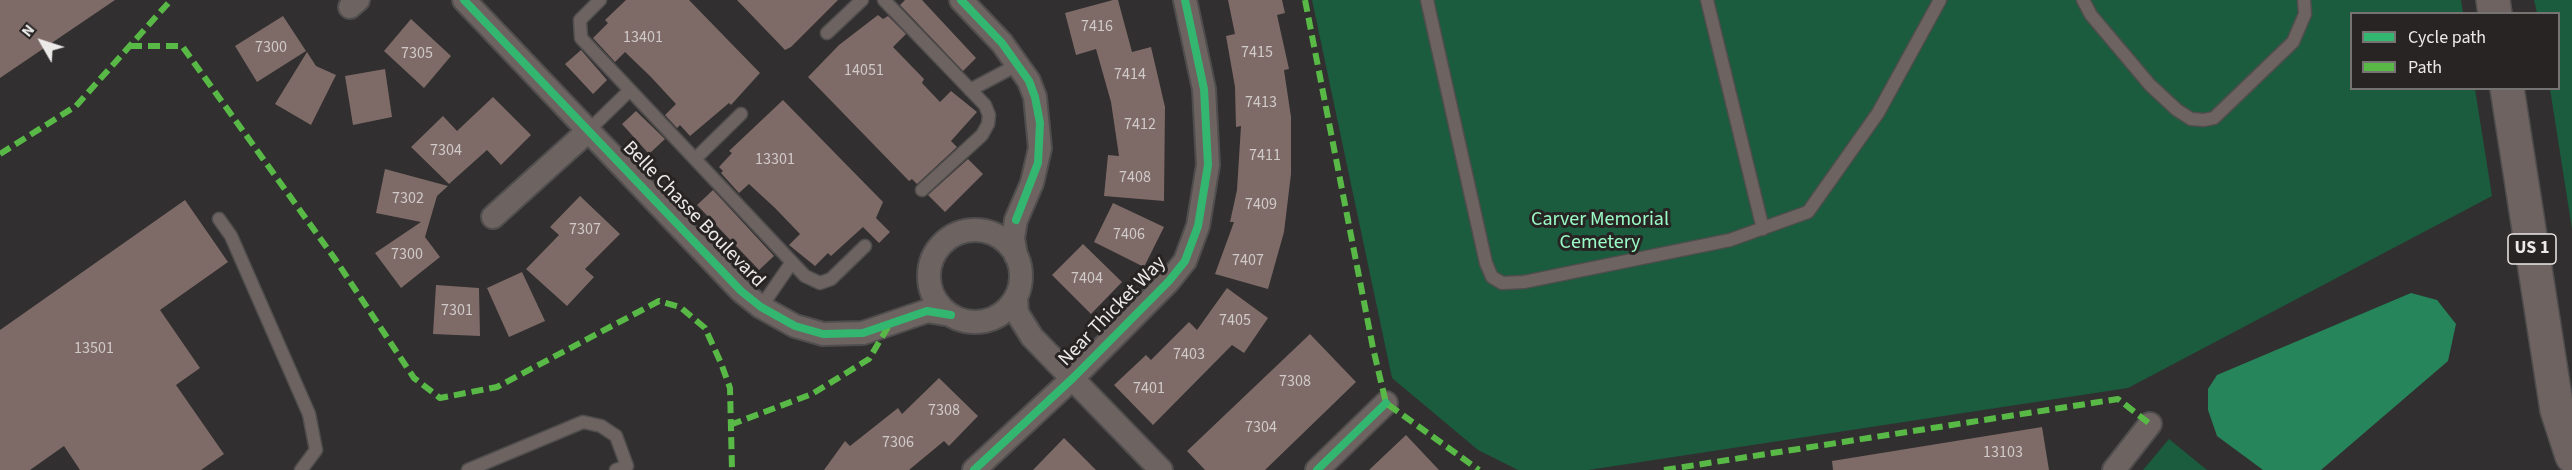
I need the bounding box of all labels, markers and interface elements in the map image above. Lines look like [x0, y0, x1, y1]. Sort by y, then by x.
north arrow [12, 12, 72, 72]
legend [2350, 12, 2560, 90]
house number: 7416 [1081, 17, 1113, 37]
text: N [16, 20, 40, 42]
text: Cycle path [2408, 25, 2486, 50]
house number: 13401 [623, 28, 663, 48]
house number: 7300 [255, 38, 287, 58]
house number: 7415 [1241, 43, 1273, 63]
house number: 7305 [401, 44, 433, 64]
text: Path [2408, 55, 2442, 80]
house number: 14051 [844, 61, 884, 81]
house number: 7414 [1114, 65, 1146, 85]
house number: 7413 [1245, 93, 1277, 113]
house number: 7412 [1124, 115, 1156, 135]
street label: Belle Chasse Boulevard [617, 137, 769, 293]
house number: 7304 [430, 141, 462, 161]
house number: 7411 [1249, 146, 1281, 166]
house number: 13301 [755, 150, 795, 170]
house number: 7408 [1119, 168, 1151, 188]
house number: 7302 [392, 189, 424, 209]
house number: 7409 [1245, 195, 1277, 215]
park label: Carver Memorial Cemetery [1531, 209, 1669, 256]
house number: 7307 [569, 220, 601, 240]
house number: 7406 [1113, 225, 1145, 245]
road number: US 1 [2508, 234, 2556, 264]
house number: 7300 [391, 245, 423, 265]
house number: 7407 [1232, 251, 1264, 271]
street label: Near Thicket Way [1054, 252, 1172, 372]
house number: 7404 [1071, 269, 1103, 289]
house number: 7301 [441, 301, 473, 321]
house number: 7405 [1219, 311, 1251, 331]
house number: 13501 [74, 339, 114, 359]
house number: 7403 [1173, 345, 1205, 365]
house number: 7308 [1279, 372, 1311, 392]
house number: 7401 [1133, 379, 1165, 399]
house number: 7308 [928, 401, 960, 421]
house number: 7304 [1245, 418, 1277, 438]
house number: 7306 [882, 433, 914, 453]
house number: 13103 [1983, 443, 2023, 463]

